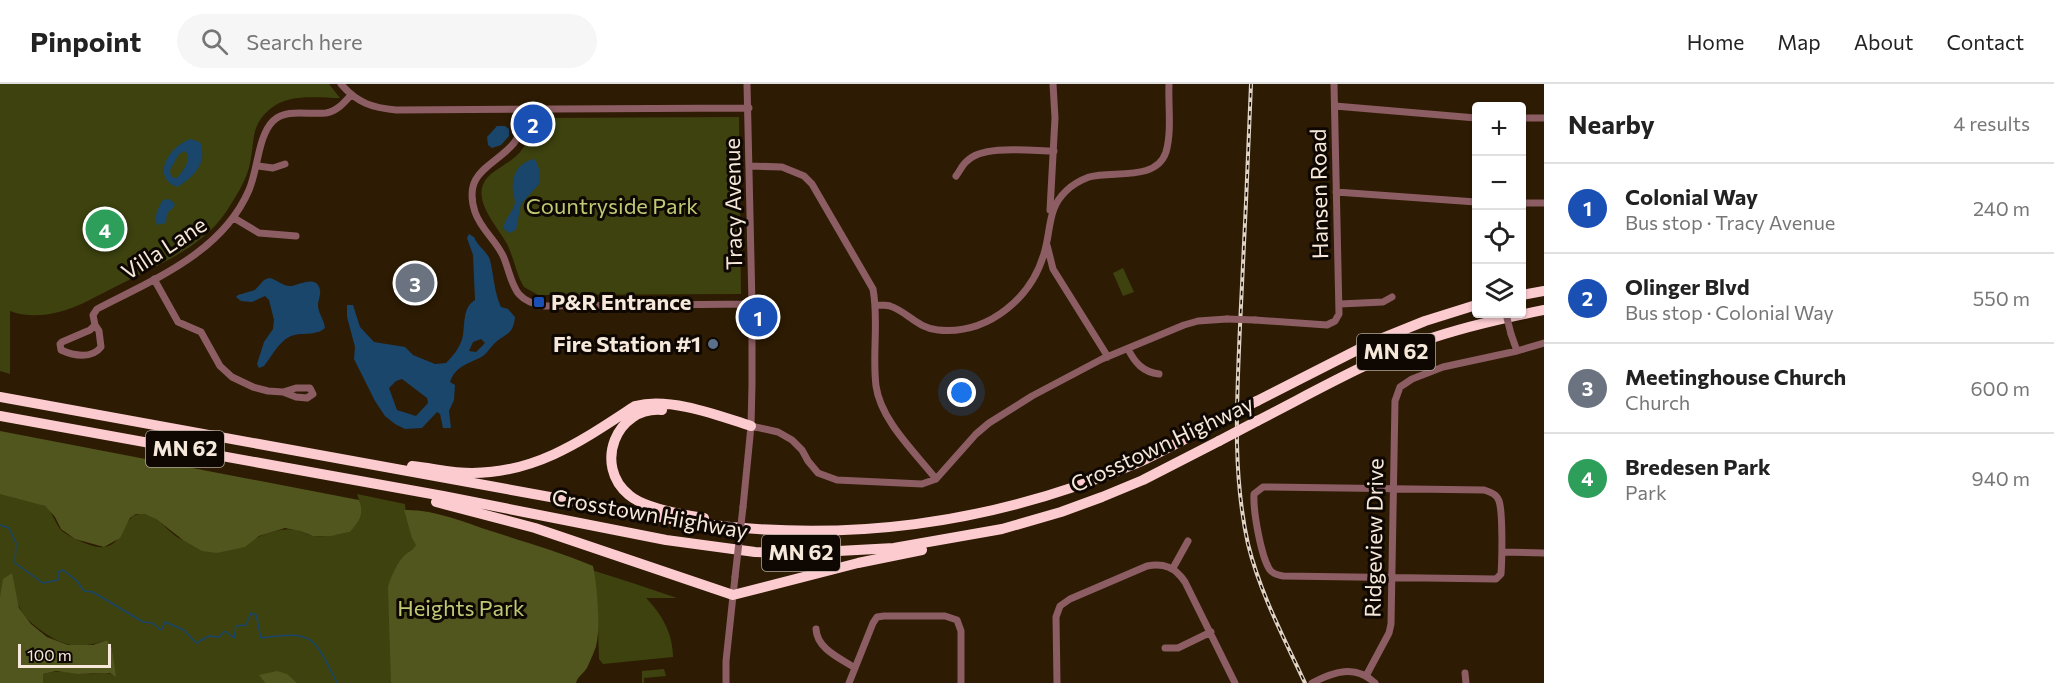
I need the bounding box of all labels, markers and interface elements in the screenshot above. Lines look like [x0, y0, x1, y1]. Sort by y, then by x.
search box [177, 14, 597, 68]
text: Pinpoint [30, 24, 141, 58]
icon: search [198, 25, 231, 58]
text: Search here [246, 28, 363, 55]
text: Home [1687, 29, 1744, 54]
text: Map [1777, 29, 1821, 54]
text: About [1854, 29, 1913, 54]
text: Contact [1946, 29, 2024, 54]
pin: 2 [514, 102, 552, 147]
map controls [1472, 102, 1526, 318]
button: + [1472, 102, 1526, 156]
text: Nearby [1568, 108, 1655, 139]
text: 4 results [1953, 111, 2030, 135]
street label: Hansen Road [1304, 129, 1333, 259]
street label: Tracy Avenue [718, 138, 747, 270]
button: − [1472, 156, 1526, 210]
text: Colonial Way [1625, 183, 1758, 210]
park label: Countryside Park [526, 192, 698, 219]
text: 1 [1583, 196, 1592, 220]
text: 240 m [1973, 196, 2030, 220]
pin: 4 [86, 206, 124, 252]
street label: Villa Lane [116, 210, 211, 285]
button: locate [1472, 210, 1526, 264]
text: Bus stop · Tracy Avenue [1625, 210, 1835, 234]
pin: 3 [396, 260, 434, 306]
button: layers [1472, 264, 1526, 318]
text: Olinger Blvd [1625, 273, 1750, 300]
text: 2 [1582, 286, 1593, 310]
text: 550 m [1973, 286, 2030, 310]
place label: P&R Entrance [551, 288, 691, 315]
pin: 1 [738, 294, 777, 340]
marker: P&R Entrance [532, 295, 546, 309]
text: Bus stop · Colonial Way [1625, 300, 1834, 324]
place label: Fire Station #1 [553, 330, 701, 357]
road number: MN 62 [1357, 334, 1435, 370]
marker: Fire Station #1 [706, 337, 720, 351]
text: Meetinghouse Church [1625, 363, 1846, 390]
text: 3 [1582, 376, 1593, 400]
text: 600 m [1970, 376, 2030, 400]
your location [947, 378, 976, 407]
street label: Crosstown Highway [1066, 389, 1258, 498]
text: Church [1625, 390, 1690, 414]
road number: MN 62 [146, 431, 224, 467]
text: Bredesen Park [1625, 453, 1771, 480]
street label: Ridgeview Drive [1359, 458, 1388, 618]
text: 4 [1581, 466, 1594, 490]
text: 940 m [1972, 466, 2030, 490]
text: Park [1625, 480, 1667, 504]
street label: Crosstown Highway [550, 483, 750, 544]
road number: MN 62 [762, 535, 840, 571]
park label: Heights Park [397, 594, 525, 621]
scale bar [18, 641, 111, 668]
text: 100 m [27, 645, 72, 664]

